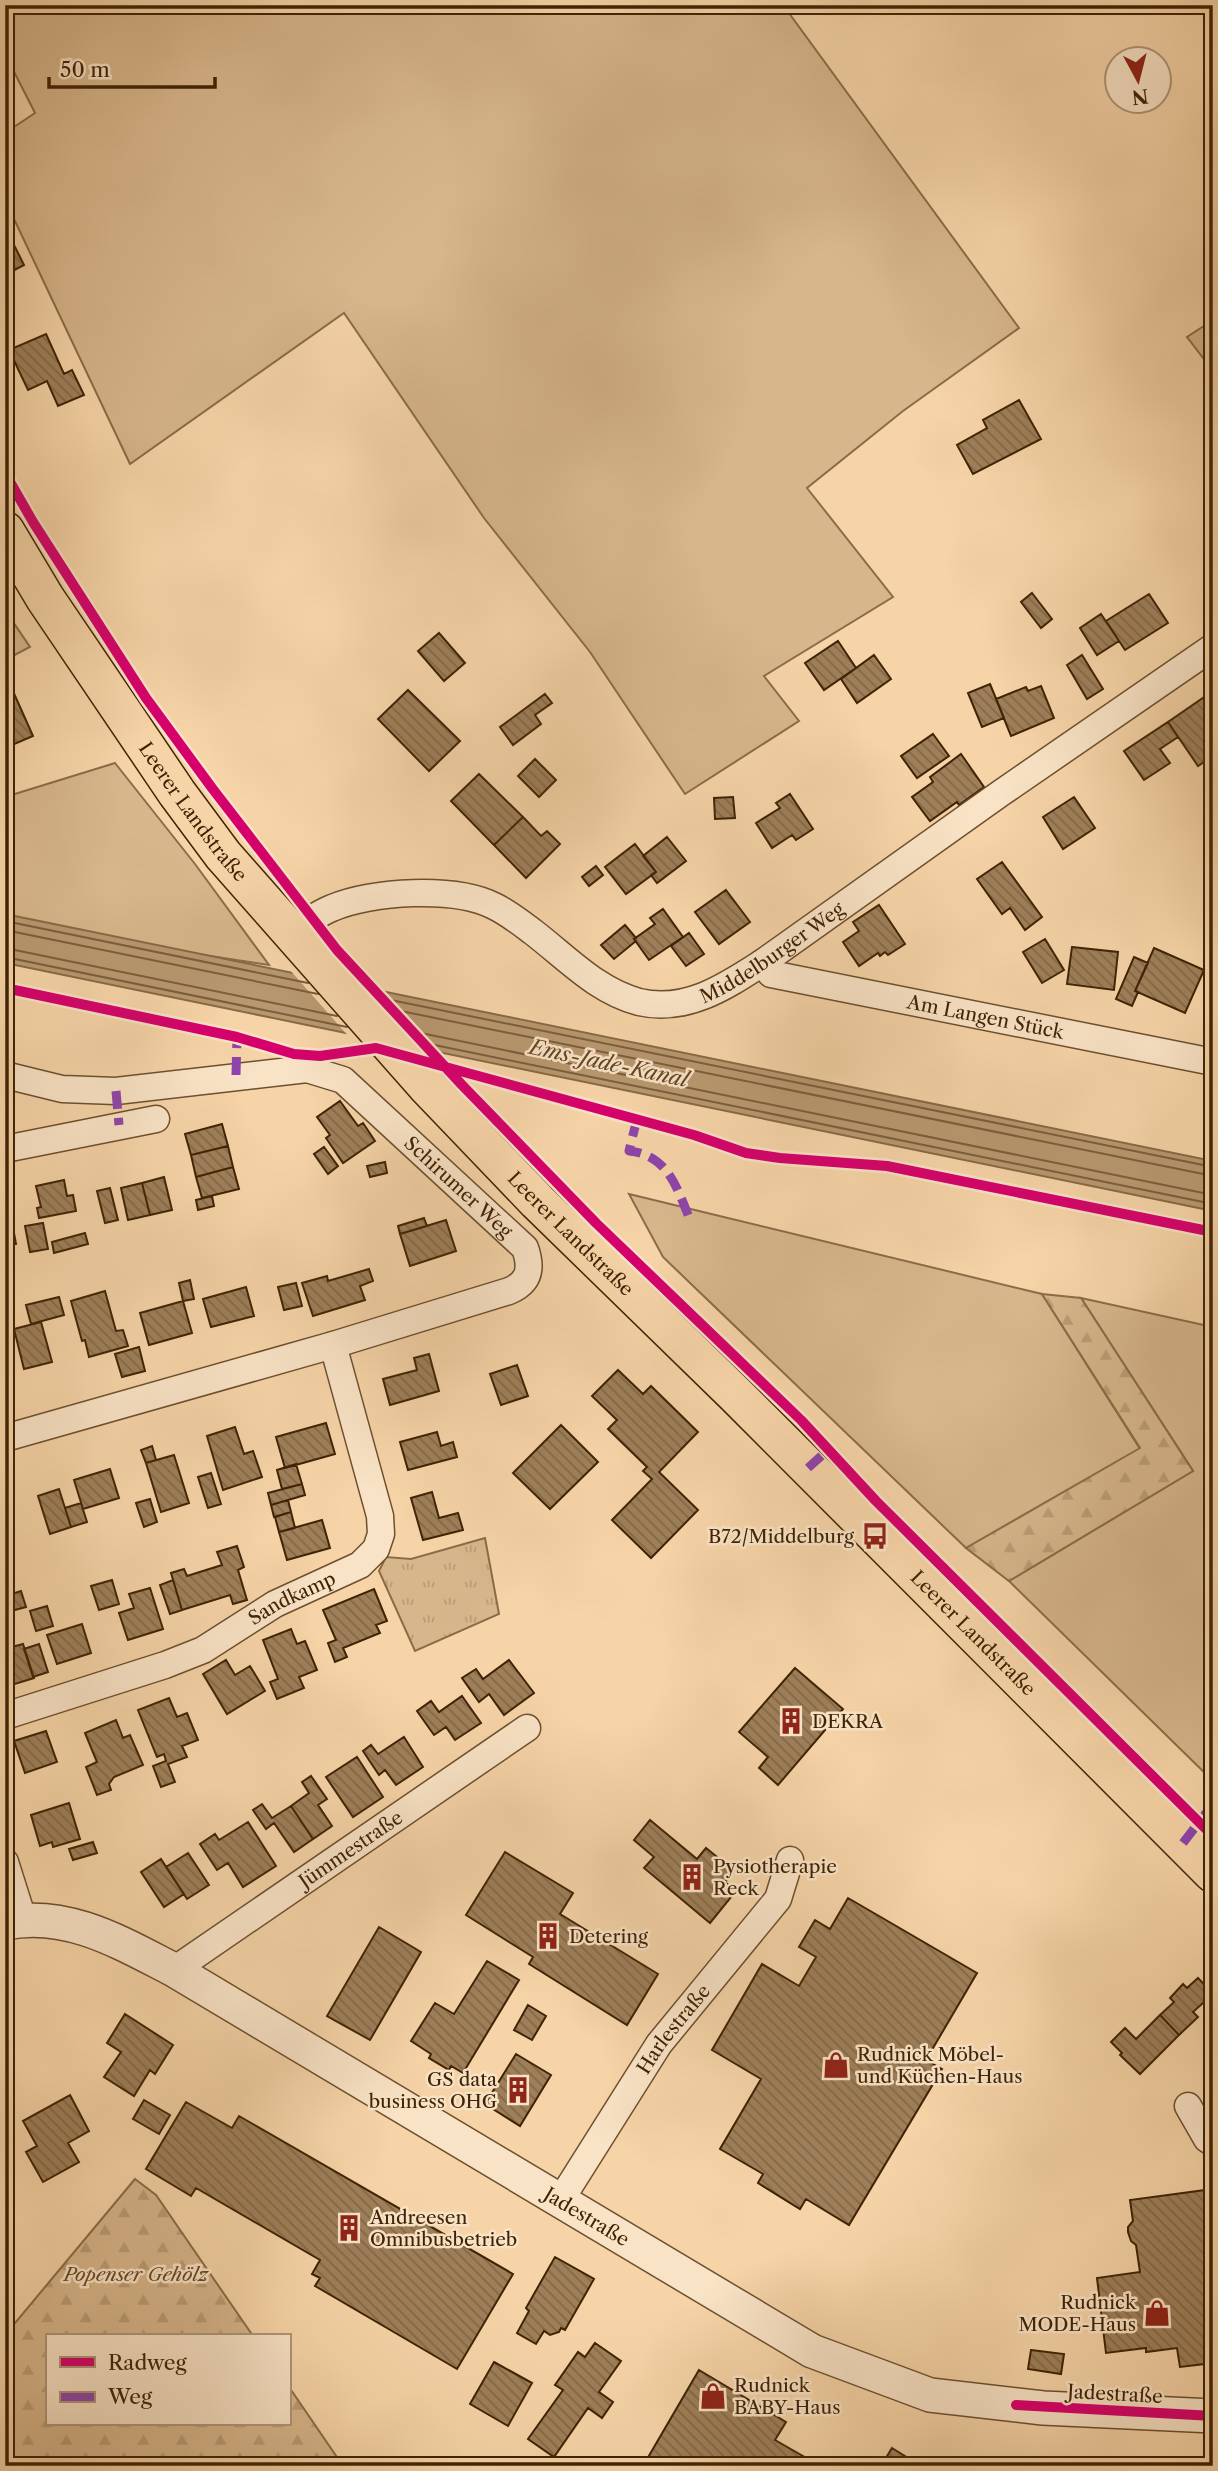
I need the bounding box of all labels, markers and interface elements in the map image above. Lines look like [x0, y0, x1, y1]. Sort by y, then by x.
scale bar [49, 46, 215, 90]
north arrow [1102, 46, 1172, 116]
text: 50 m [60, 57, 110, 82]
text: N [1130, 84, 1150, 109]
street label: Leerer Landstraße [134, 737, 252, 886]
street label: Middelburger Weg [696, 896, 849, 1008]
street label: Am Langen Stück [904, 990, 1067, 1044]
water label: Ems-Jade-Kanal [525, 1034, 693, 1093]
street label: Schirumer Weg [400, 1131, 518, 1243]
street label: Leerer Landstraße [503, 1166, 639, 1300]
bus stop icon: B72/Middelburg [860, 1521, 890, 1551]
place label: B72/Middelburg [708, 1525, 855, 1548]
street label: Leerer Landstraße [906, 1565, 1041, 1700]
street label: Sandkamp [244, 1566, 339, 1630]
building icon: DEKRA [776, 1706, 806, 1736]
place label: DEKRA [812, 1710, 884, 1733]
street label: Jümmestraße [292, 1805, 407, 1894]
place label: Pysiotherapie Reck [713, 1855, 837, 1900]
building icon: Pysiotherapie Reck [677, 1862, 707, 1892]
building icon: Detering [533, 1921, 563, 1951]
place label: Detering [569, 1925, 649, 1948]
street label: Harlestraße [632, 1980, 715, 2078]
place label: Rudnick Möbel- und Küchen-Haus [857, 2043, 1022, 2088]
shop icon: Rudnick Möbel- und Küchen-Haus [821, 2050, 851, 2080]
place label: GS data business OHG [369, 2068, 497, 2113]
building icon: GS data business OHG [503, 2075, 533, 2105]
street label: Jadestraße [537, 2181, 634, 2251]
place label: Andreesen Omnibusbetrieb [369, 2206, 517, 2251]
building icon: Andreesen Omnibusbetrieb [334, 2213, 364, 2243]
park label: Popenser Gehölz [62, 2263, 210, 2286]
place label: Rudnick MODE-Haus [1018, 2291, 1137, 2336]
shop icon: Rudnick MODE-Haus [1142, 2298, 1172, 2328]
legend [46, 2334, 290, 2426]
text: Radweg [108, 2350, 188, 2375]
place label: Rudnick BABY-Haus [734, 2374, 841, 2419]
street label: Jadestraße [1064, 2380, 1163, 2408]
shop icon: Rudnick BABY-Haus [698, 2381, 728, 2411]
text: Weg [107, 2384, 153, 2409]

